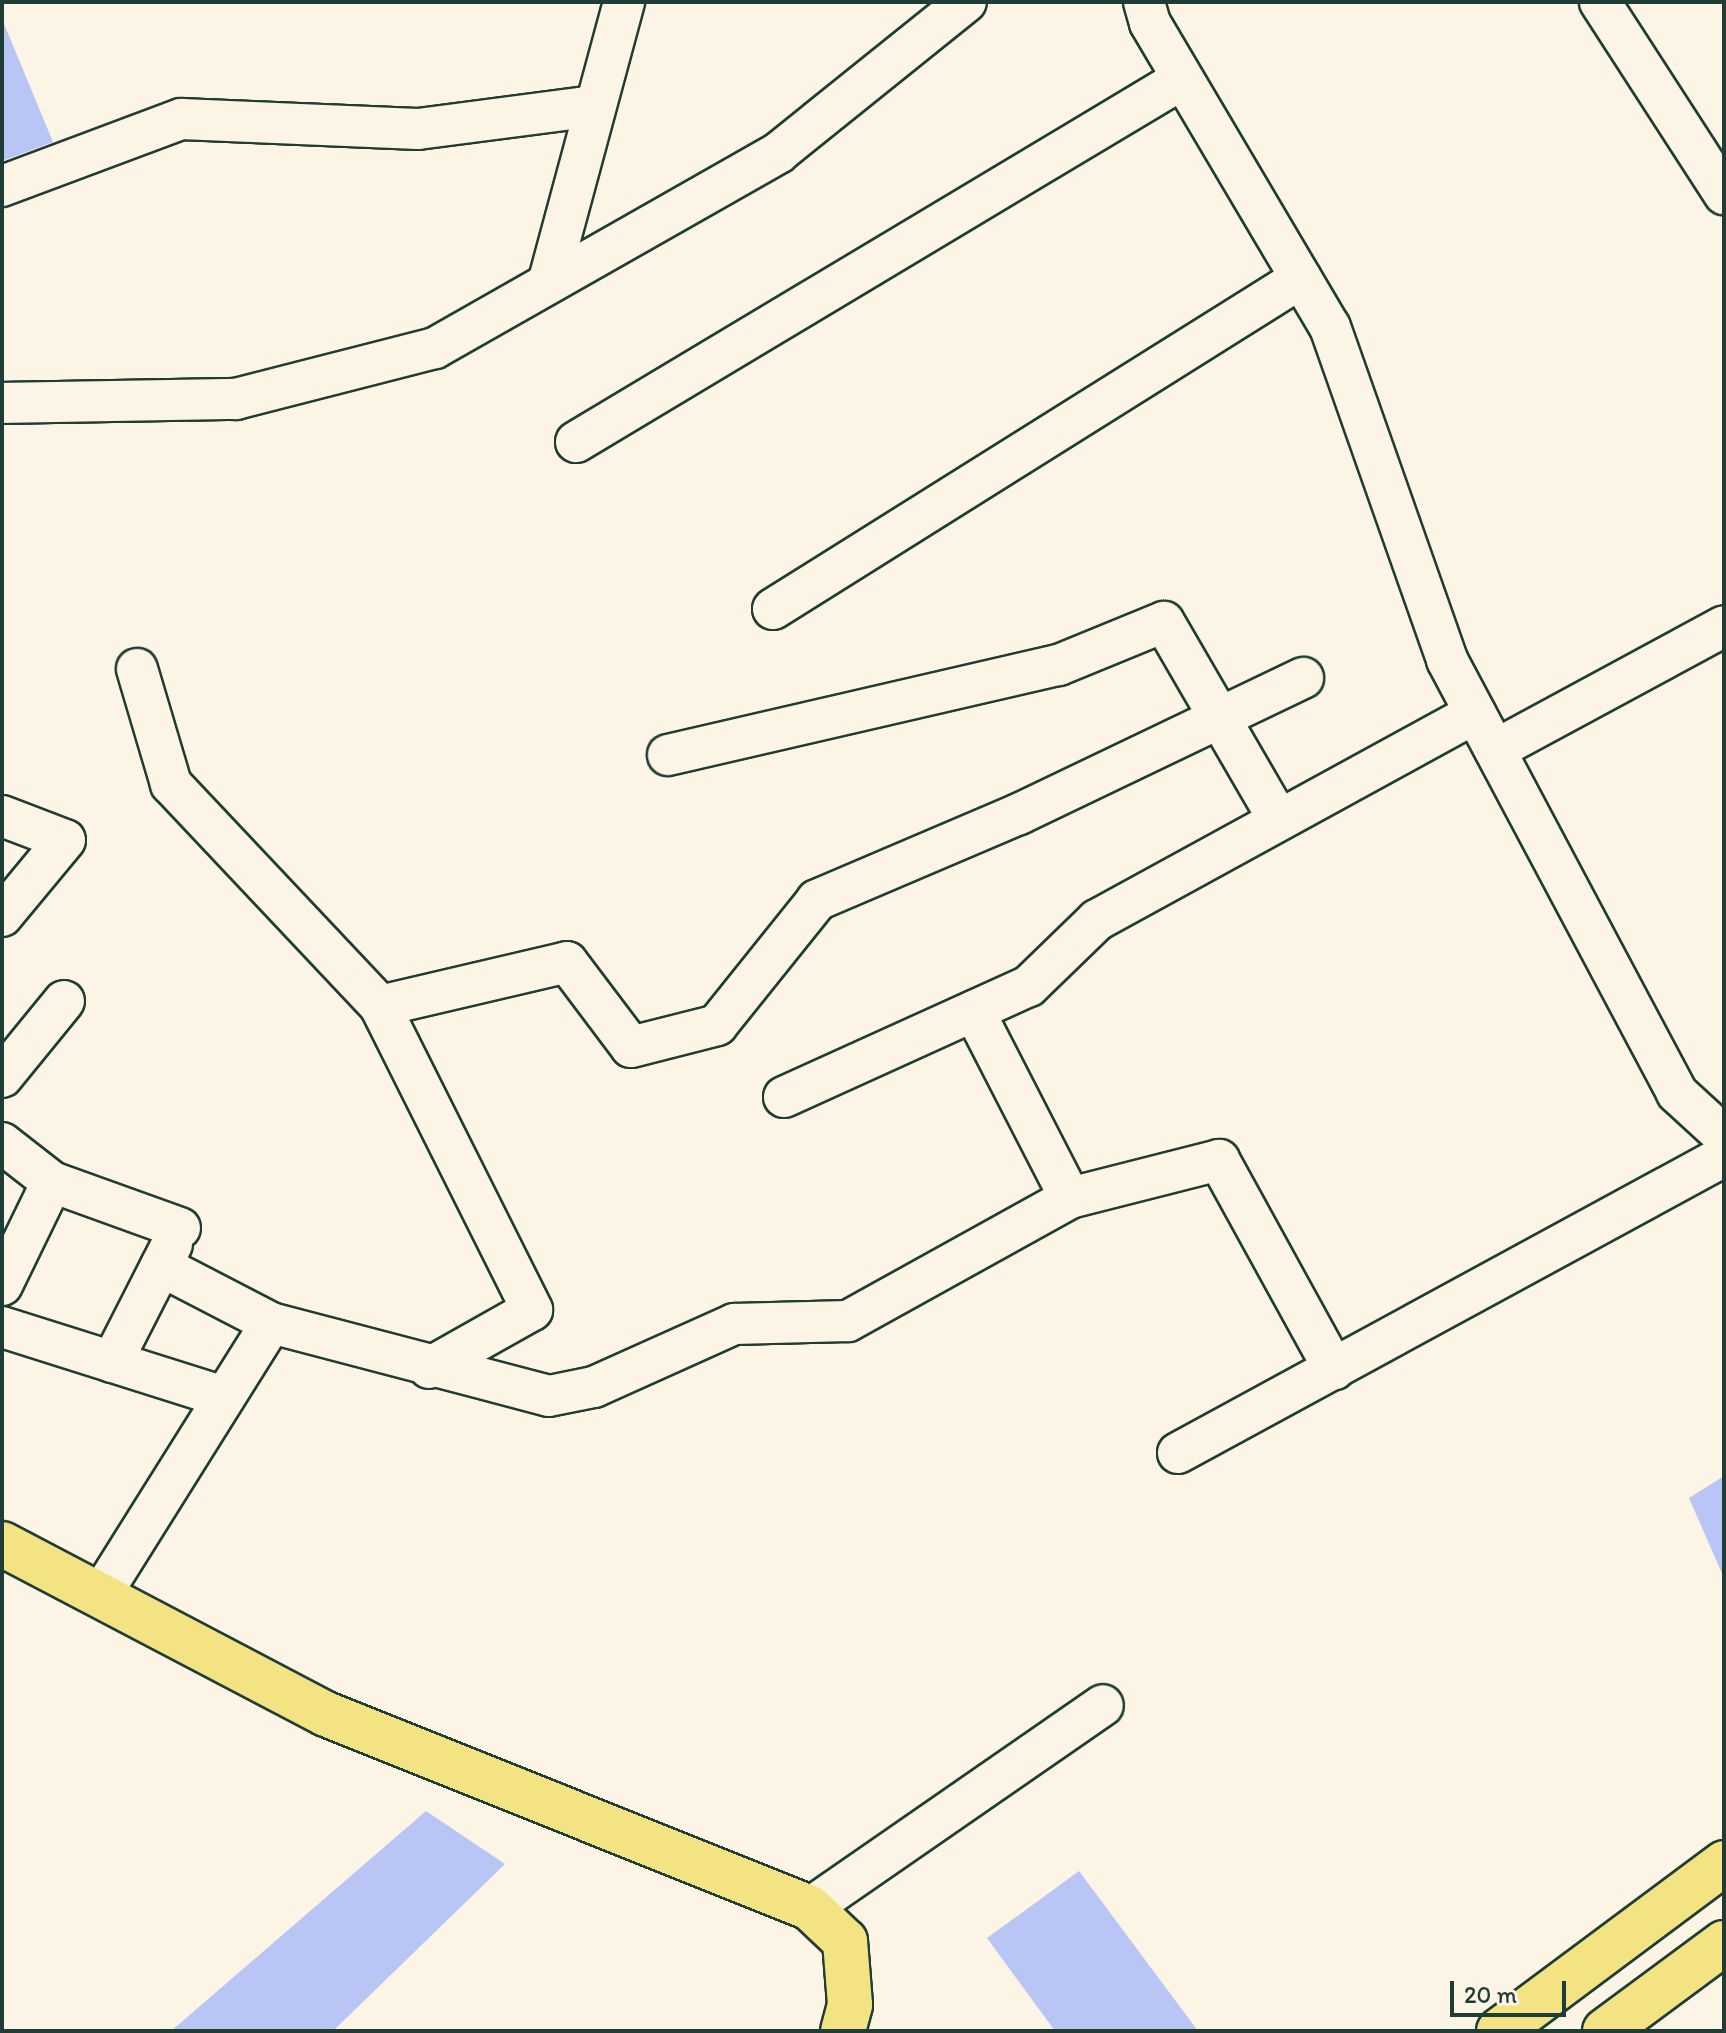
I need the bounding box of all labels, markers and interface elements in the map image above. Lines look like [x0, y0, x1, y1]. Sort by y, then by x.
scale bar [1454, 1965, 1570, 2015]
text: 20 m [1464, 1980, 1517, 2009]

